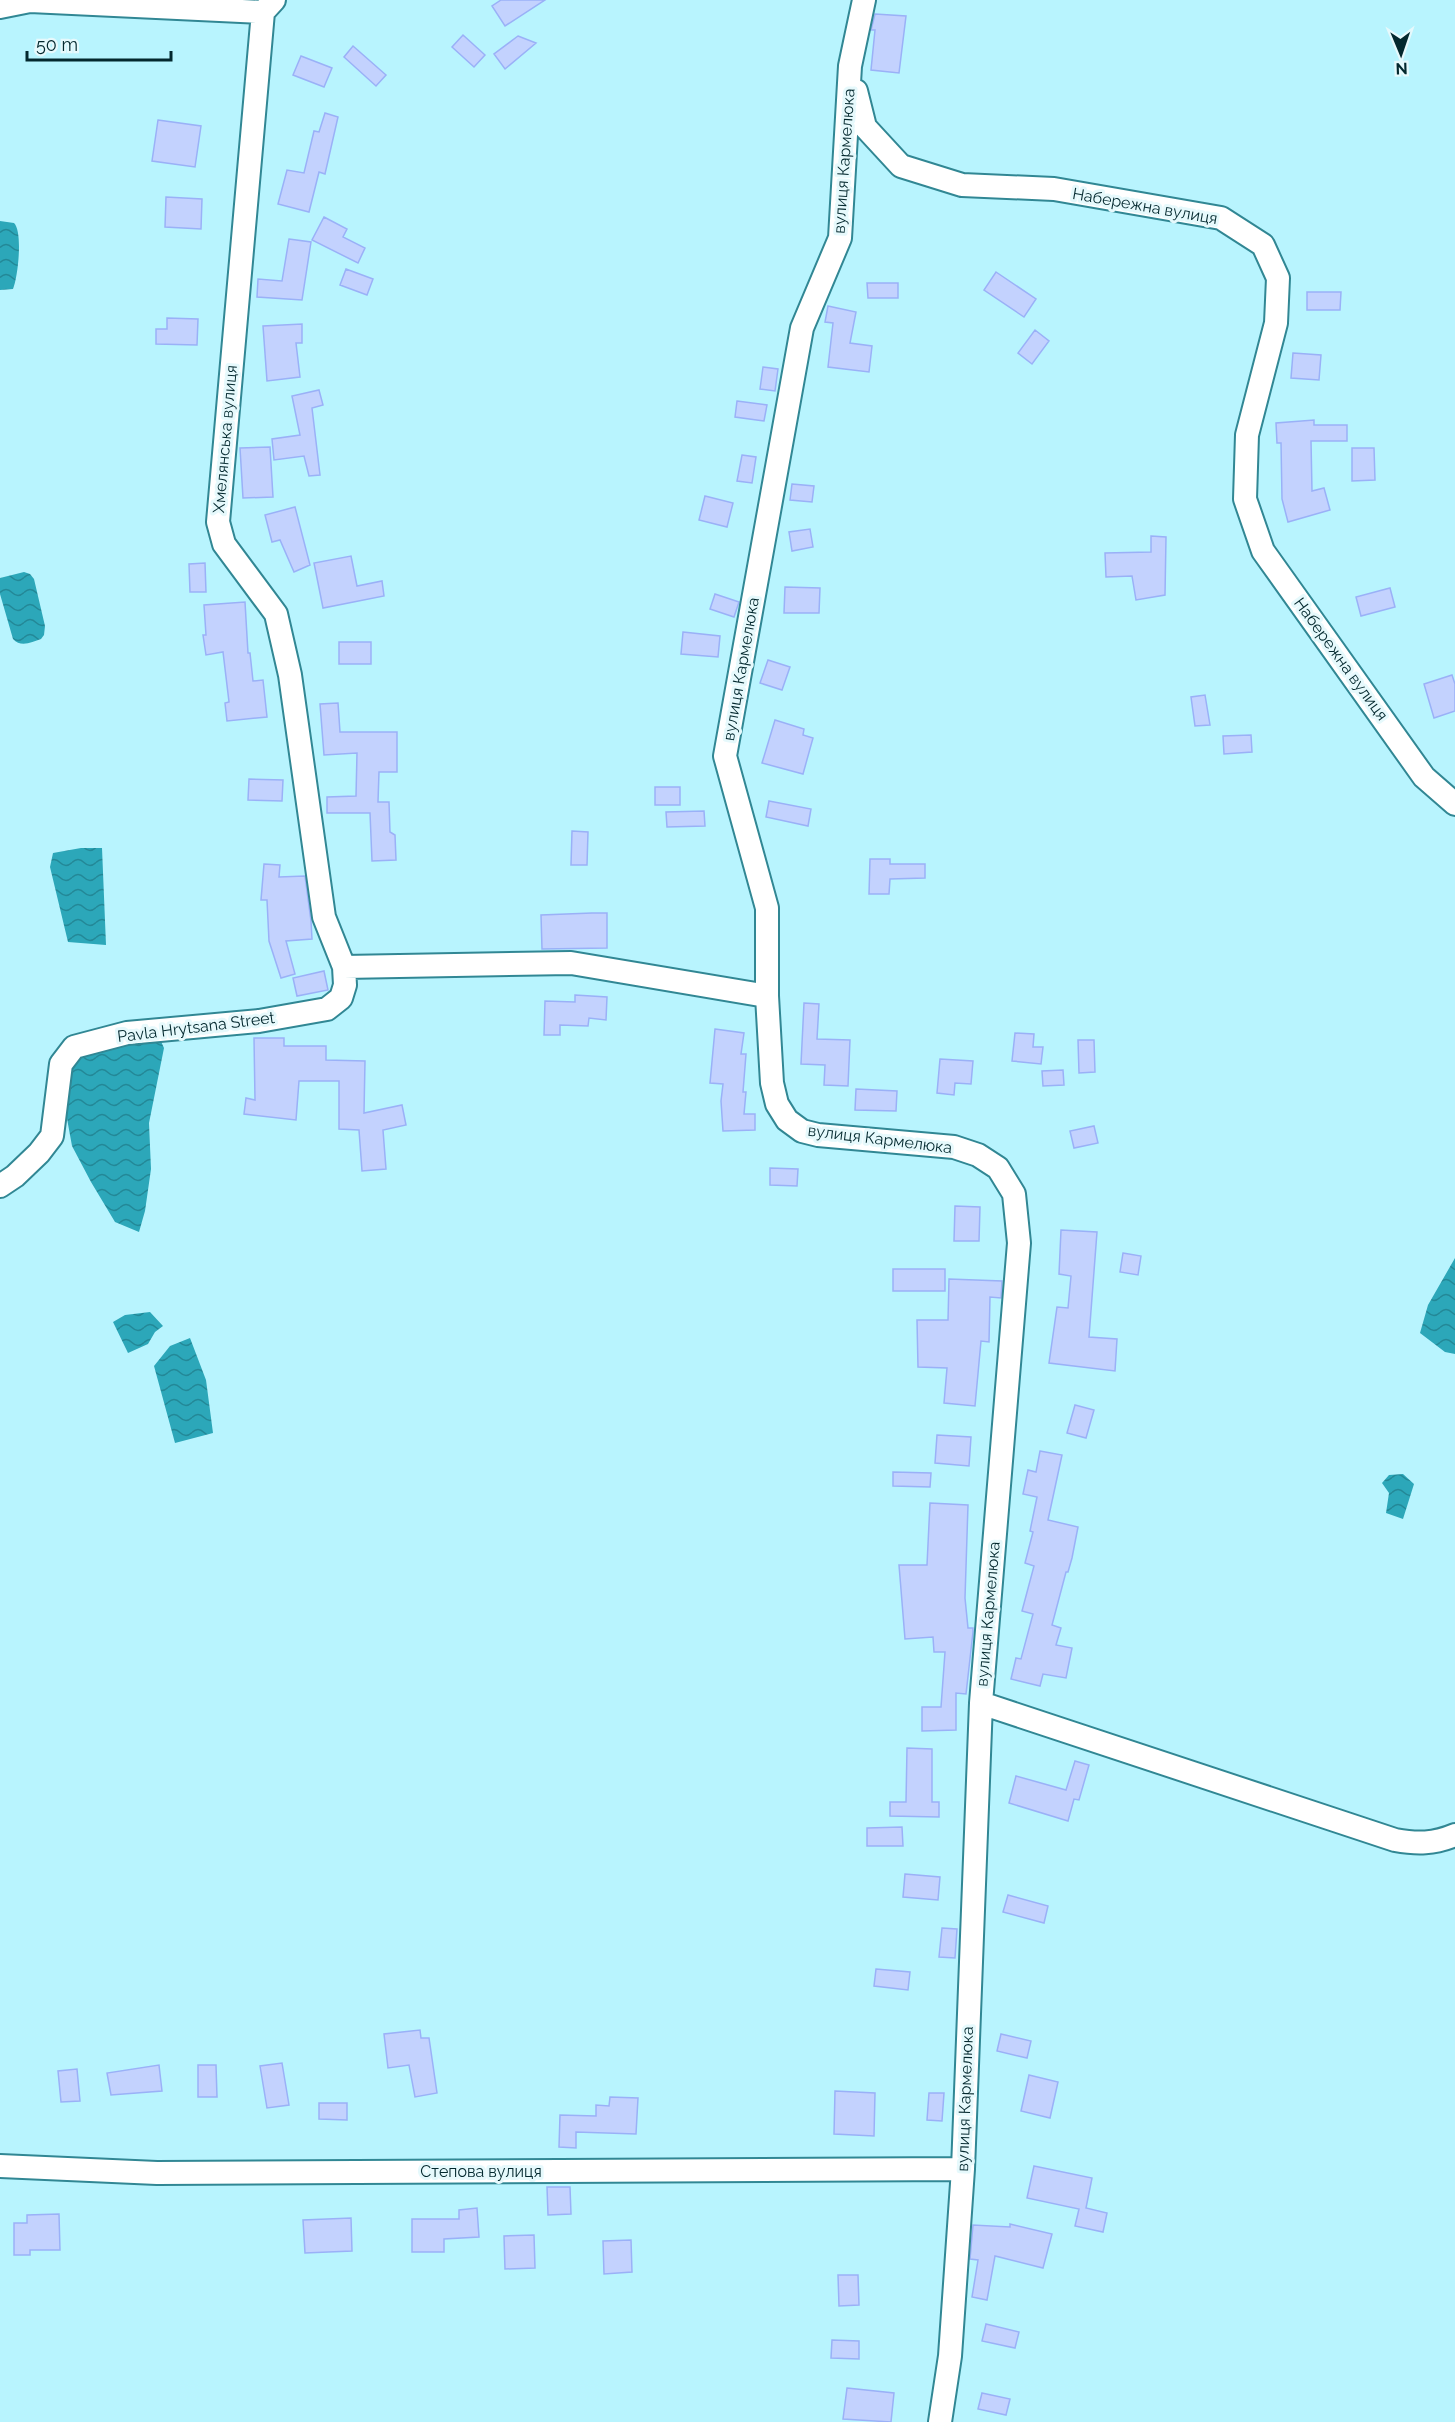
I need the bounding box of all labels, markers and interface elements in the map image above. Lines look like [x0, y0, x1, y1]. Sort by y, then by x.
scale bar [27, 24, 171, 62]
north arrow [1371, 24, 1431, 84]
text: 50 m [36, 34, 78, 55]
text: N [1395, 59, 1408, 78]
street label: вулиця Кармелюка [829, 88, 859, 234]
street label: Набережна вулиця [1071, 184, 1219, 228]
street label: Хмелянська вулиця [209, 364, 241, 514]
street label: Набережна вулиця [1290, 594, 1392, 724]
street label: вулиця Кармелюка [719, 596, 763, 742]
street label: Pavla Hrytsana Street [116, 1008, 276, 1046]
street label: вулиця Кармелюка [807, 1121, 953, 1157]
street label: вулиця Кармелюка [972, 1541, 1004, 1687]
street label: вулиця Кармелюка [953, 2026, 977, 2172]
street label: Степова вулиця [420, 2162, 542, 2181]

